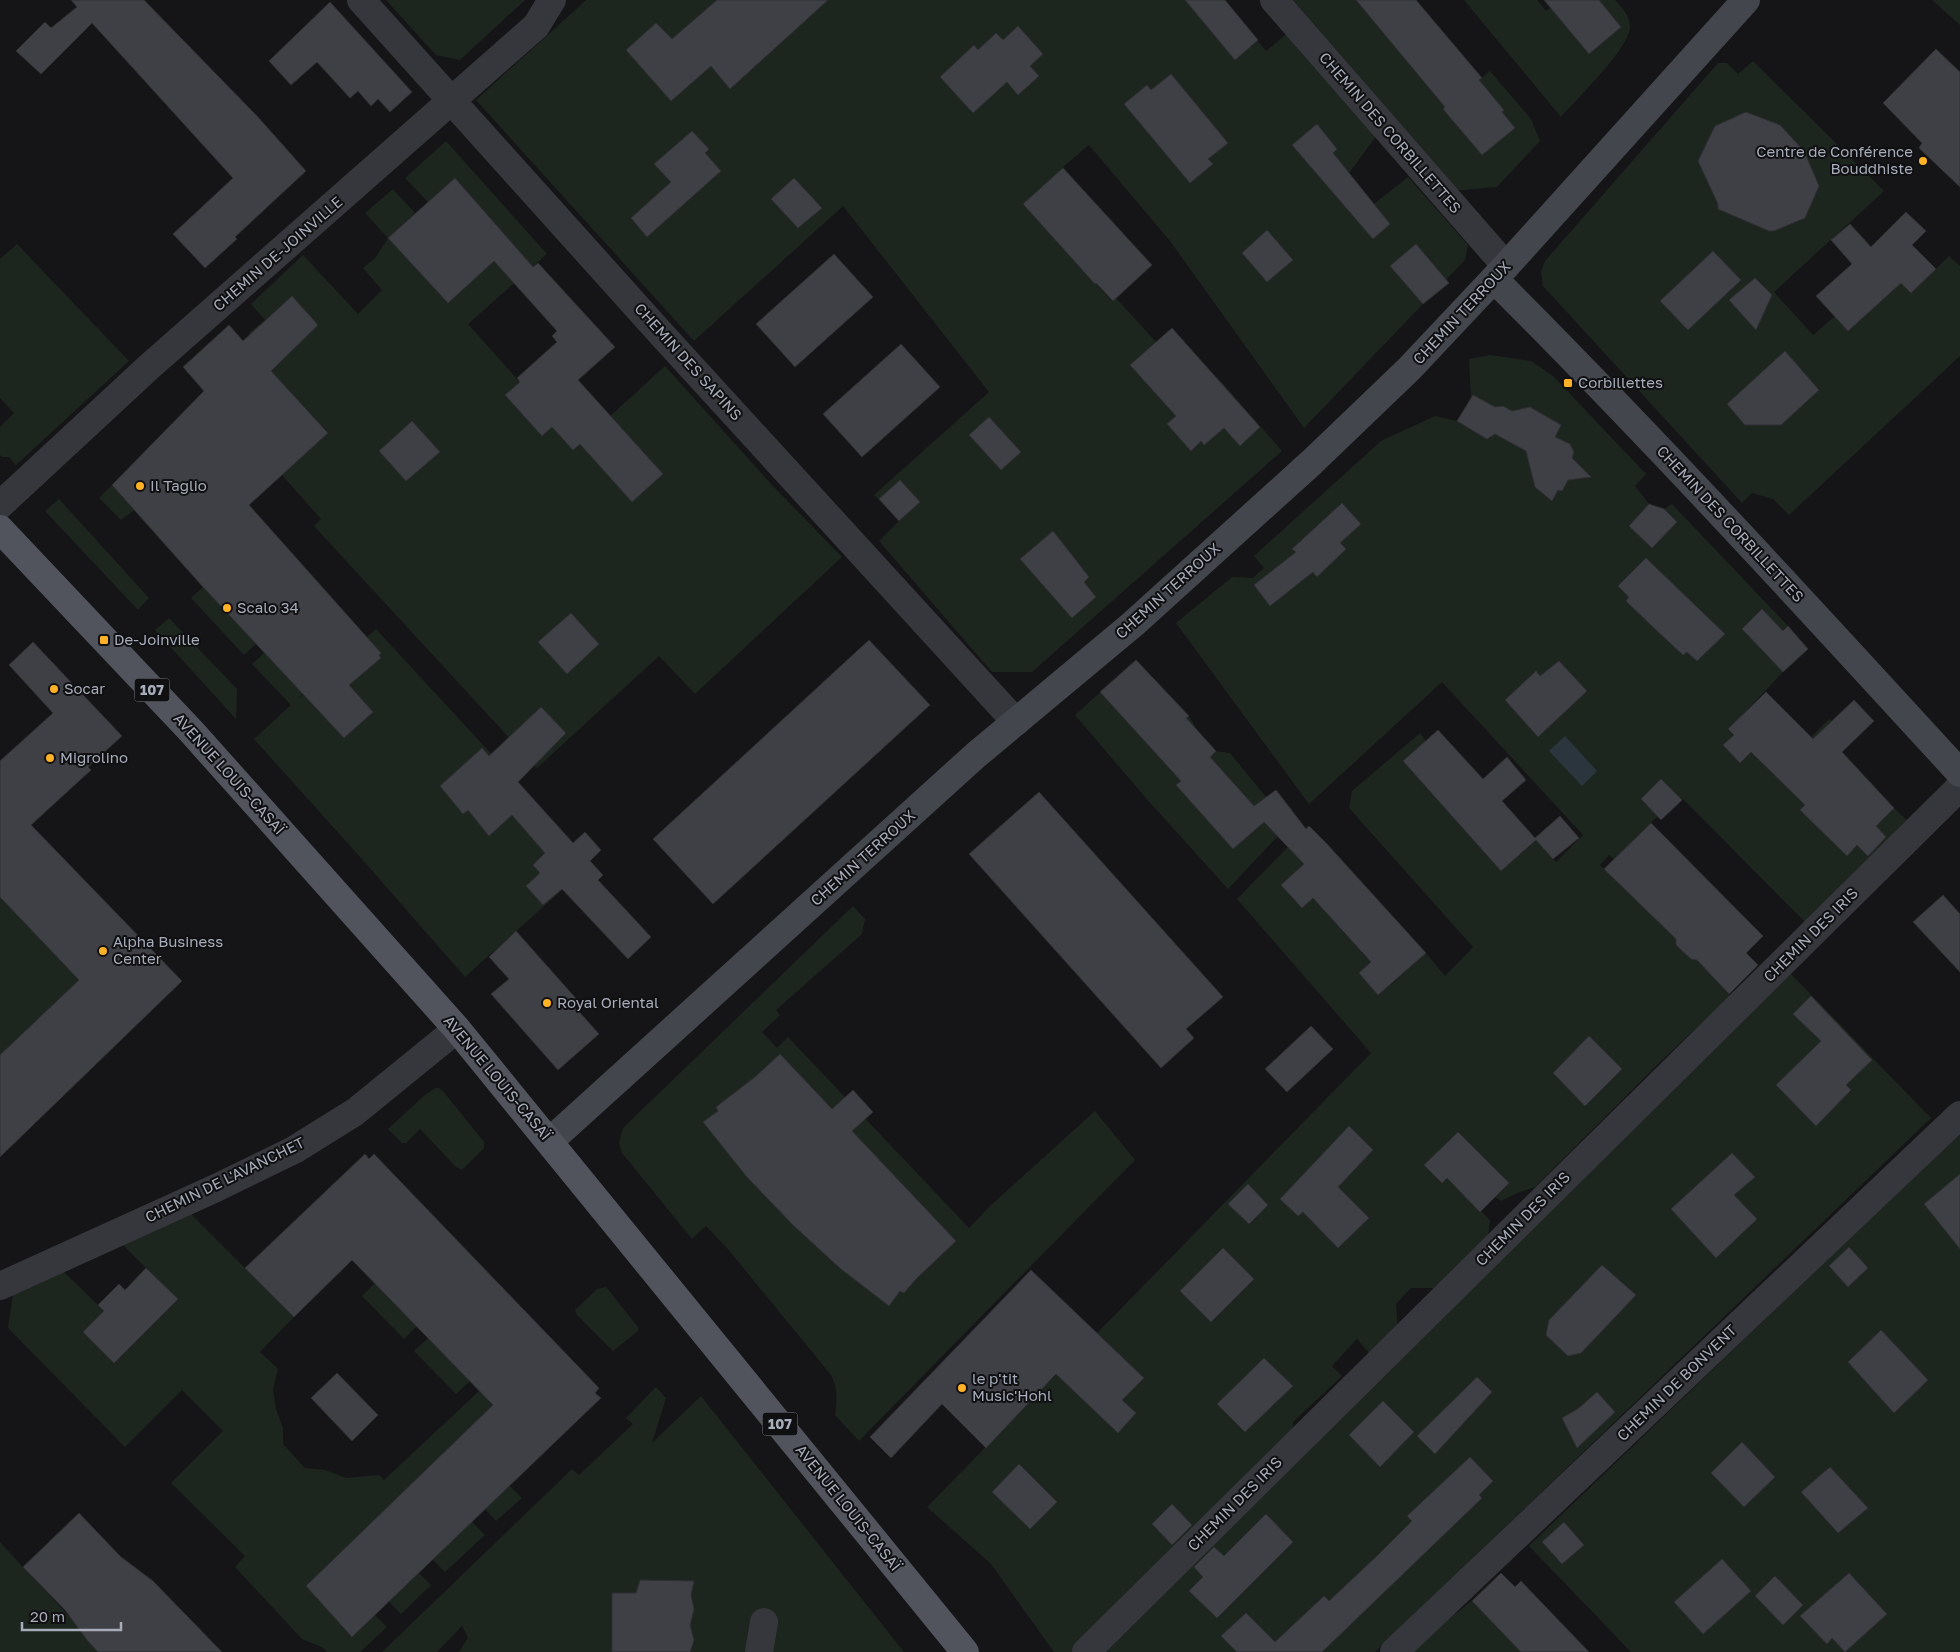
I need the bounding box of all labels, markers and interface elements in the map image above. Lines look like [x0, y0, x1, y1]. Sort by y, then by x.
street label: CHEMIN DES CORBILLETTES [1316, 48, 1465, 216]
place label: Centre de Conférence Bouddhiste [1756, 142, 1913, 177]
marker: Centre de Conférence Bouddhiste [1917, 155, 1929, 167]
street label: CHEMIN DE-JOINVILLE [209, 192, 346, 314]
street label: CHEMIN TERROUX [1409, 257, 1514, 368]
street label: CHEMIN DES SAPINS [631, 299, 746, 424]
place label: Corbillettes [1578, 373, 1663, 391]
marker: Corbillettes [1562, 377, 1574, 389]
street label: CHEMIN DES CORBILLETTES [1654, 441, 1808, 605]
place label: Il Taglio [150, 476, 207, 494]
marker: Il Taglio [134, 480, 146, 492]
street label: CHEMIN TERROUX [1111, 539, 1223, 642]
place label: Scalo 34 [237, 598, 299, 616]
marker: Scalo 34 [221, 602, 233, 614]
place label: De-Joinville [114, 630, 200, 648]
marker: De-Joinville [98, 634, 110, 646]
road number: 107 [134, 678, 170, 702]
place label: Socar [64, 679, 105, 697]
marker: Socar [48, 683, 60, 695]
street label: AVENUE LOUIS-CASAÏ [170, 709, 289, 838]
place label: Migrolino [60, 748, 128, 766]
marker: Migrolino [44, 752, 56, 764]
street label: CHEMIN TERROUX [806, 806, 918, 909]
street label: CHEMIN DES IRIS [1759, 883, 1861, 985]
place label: Alpha Business Center [113, 932, 223, 967]
marker: Alpha Business Center [97, 945, 109, 957]
place label: Royal Oriental [557, 993, 659, 1011]
marker: Royal Oriental [541, 997, 553, 1009]
street label: AVENUE LOUIS-CASAÏ [440, 1011, 555, 1144]
street label: CHEMIN DE L'AVANCHET [142, 1133, 307, 1226]
street label: CHEMIN DES IRIS [1471, 1167, 1573, 1269]
street label: CHEMIN DE BONVENT [1613, 1320, 1740, 1444]
place label: le p'tit Music'Hohl [972, 1369, 1052, 1404]
marker: le p'tit Music'Hohl [956, 1382, 968, 1394]
road number: 107 [762, 1412, 798, 1436]
street label: AVENUE LOUIS-CASAÏ [792, 1441, 905, 1574]
street label: CHEMIN DES IRIS [1183, 1452, 1285, 1554]
scale bar [22, 1600, 121, 1632]
text: 20 m [30, 1607, 65, 1625]

